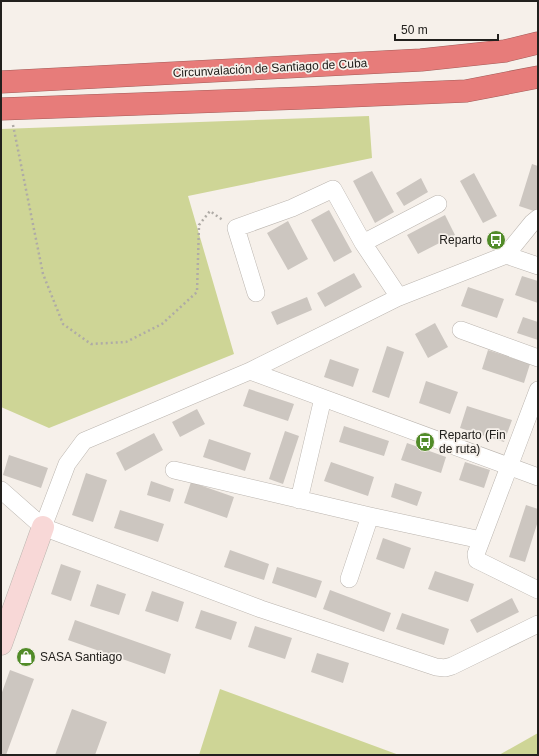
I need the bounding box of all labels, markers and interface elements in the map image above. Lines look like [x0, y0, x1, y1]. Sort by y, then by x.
scale bar [395, 16, 498, 42]
text: 50 m [401, 23, 428, 37]
street label: Circunvalación de Santiago de Cuba [172, 56, 368, 80]
bus stop icon: Reparto [485, 229, 507, 251]
place label: Reparto [439, 233, 482, 247]
place label: Reparto (Fin de ruta) [439, 428, 506, 456]
bus stop icon: Reparto (Fin de ruta) [414, 431, 436, 453]
shop icon: SASA Santiago [15, 646, 37, 668]
place label: SASA Santiago [40, 650, 122, 664]

